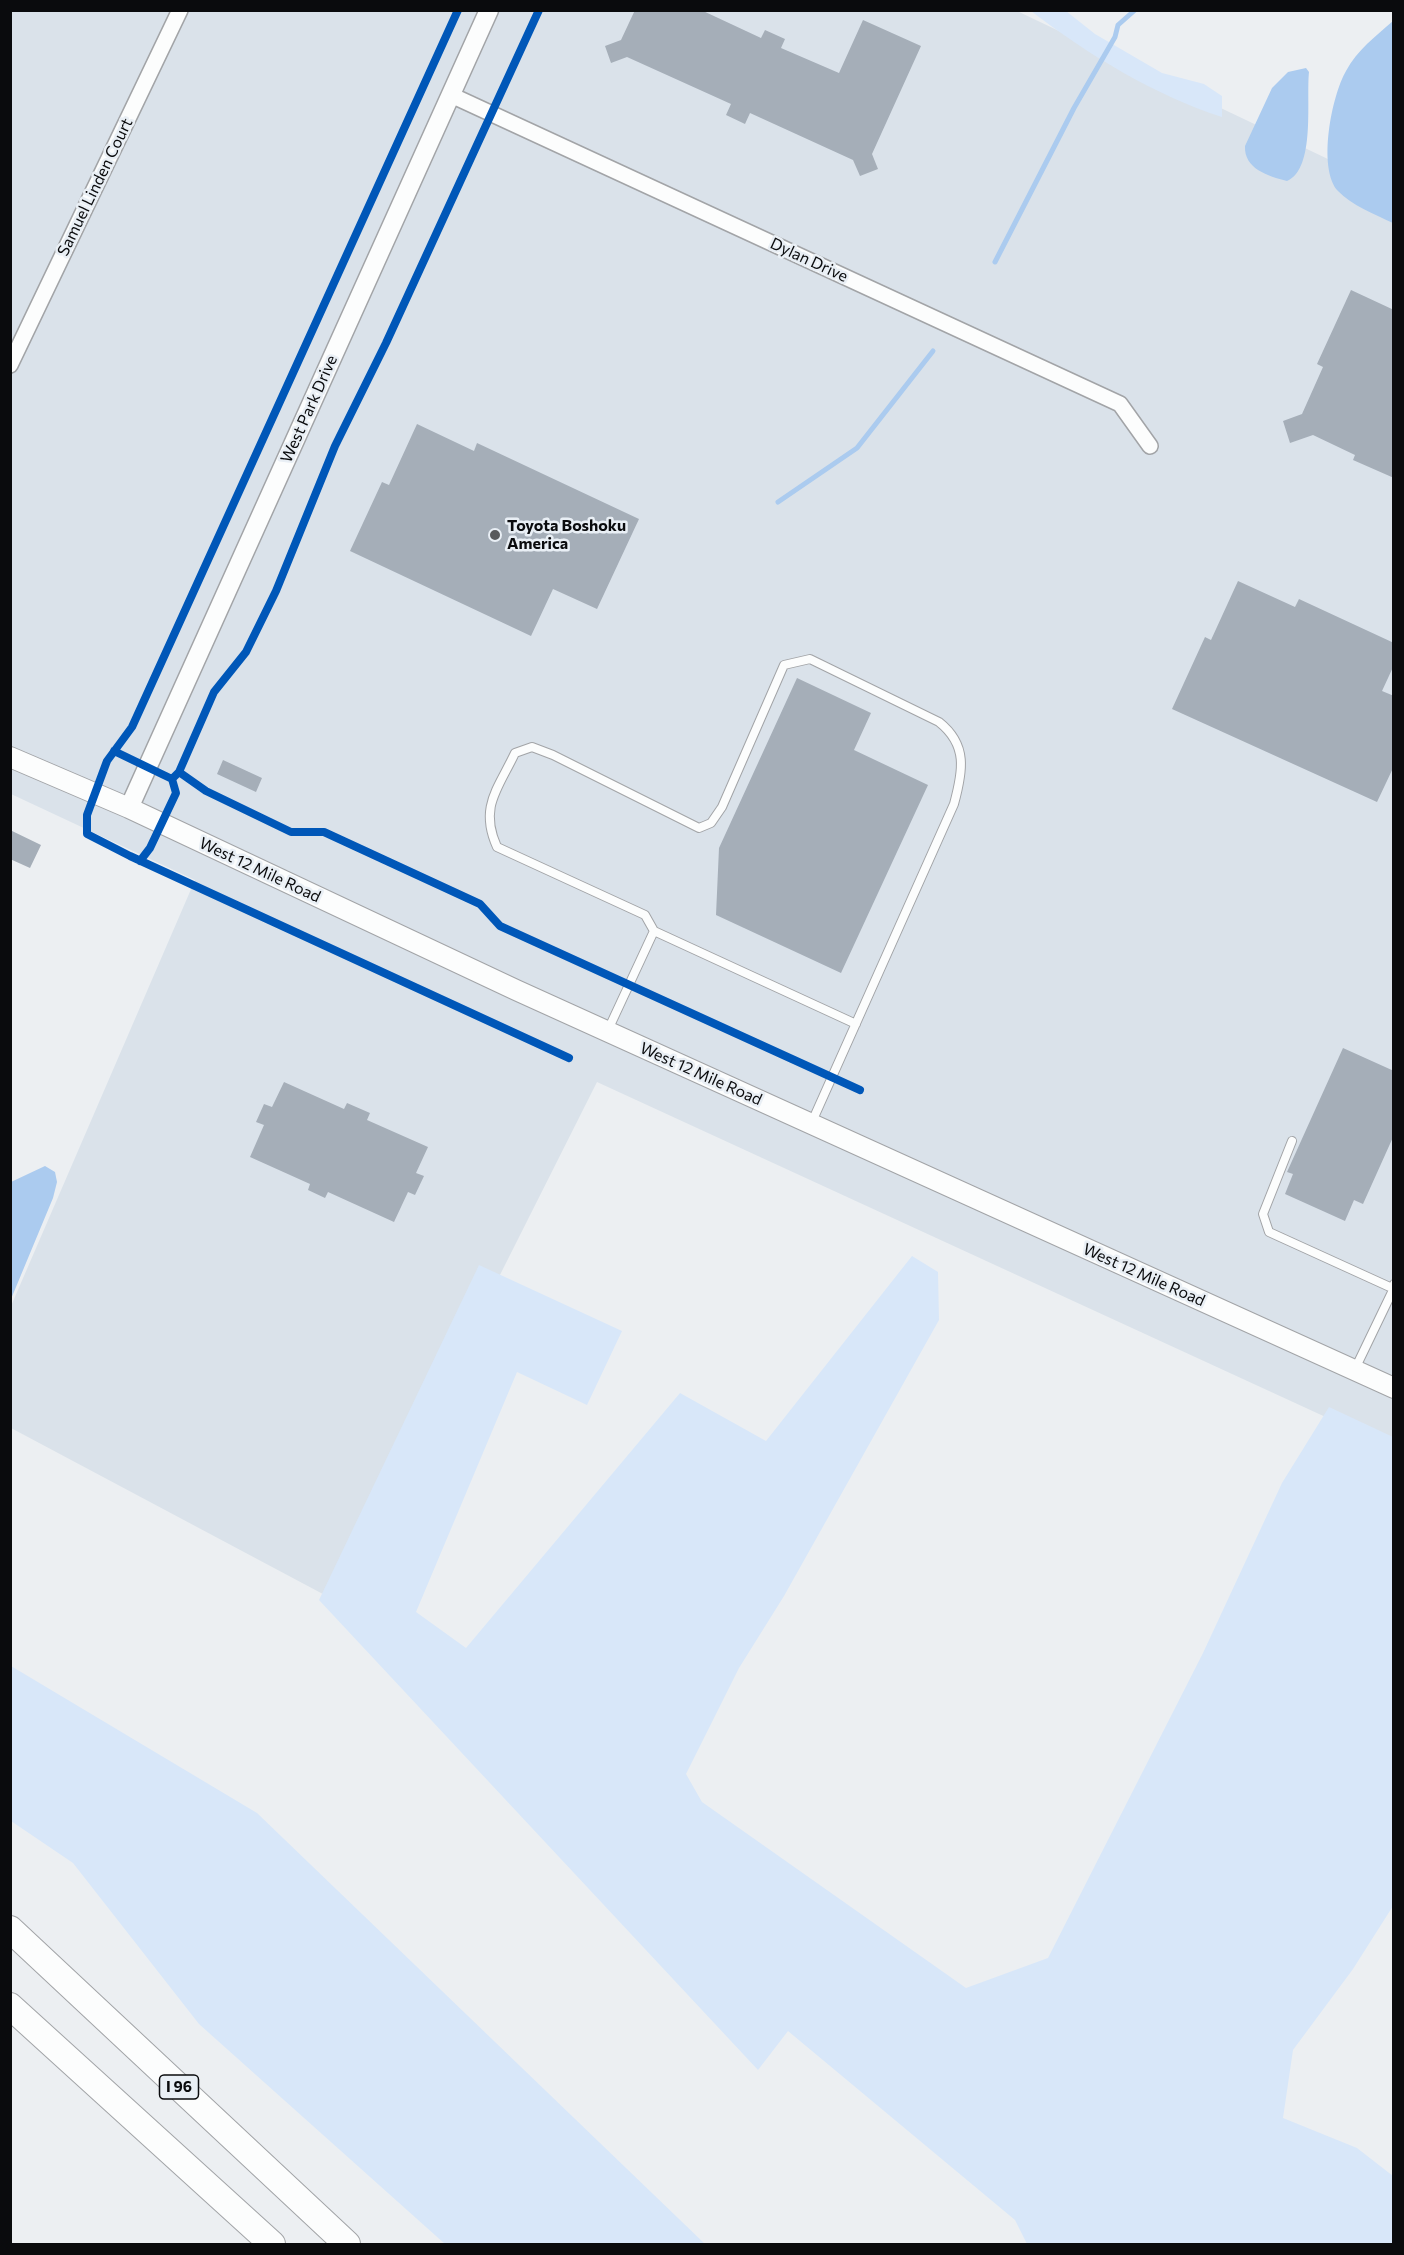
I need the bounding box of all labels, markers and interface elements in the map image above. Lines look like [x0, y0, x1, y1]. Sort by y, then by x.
street label: Samuel Linden Court [53, 115, 137, 259]
street label: Dylan Drive [767, 234, 851, 286]
street label: West Park Drive [277, 352, 341, 466]
place label: Toyota Boshoku America [507, 516, 626, 554]
marker: Toyota Boshoku America [488, 528, 502, 542]
street label: West 12 Mile Road [196, 833, 324, 907]
street label: West 12 Mile Road [637, 1038, 765, 1110]
street label: West 12 Mile Road [1080, 1239, 1208, 1311]
road number: I 96 [160, 2075, 198, 2099]

